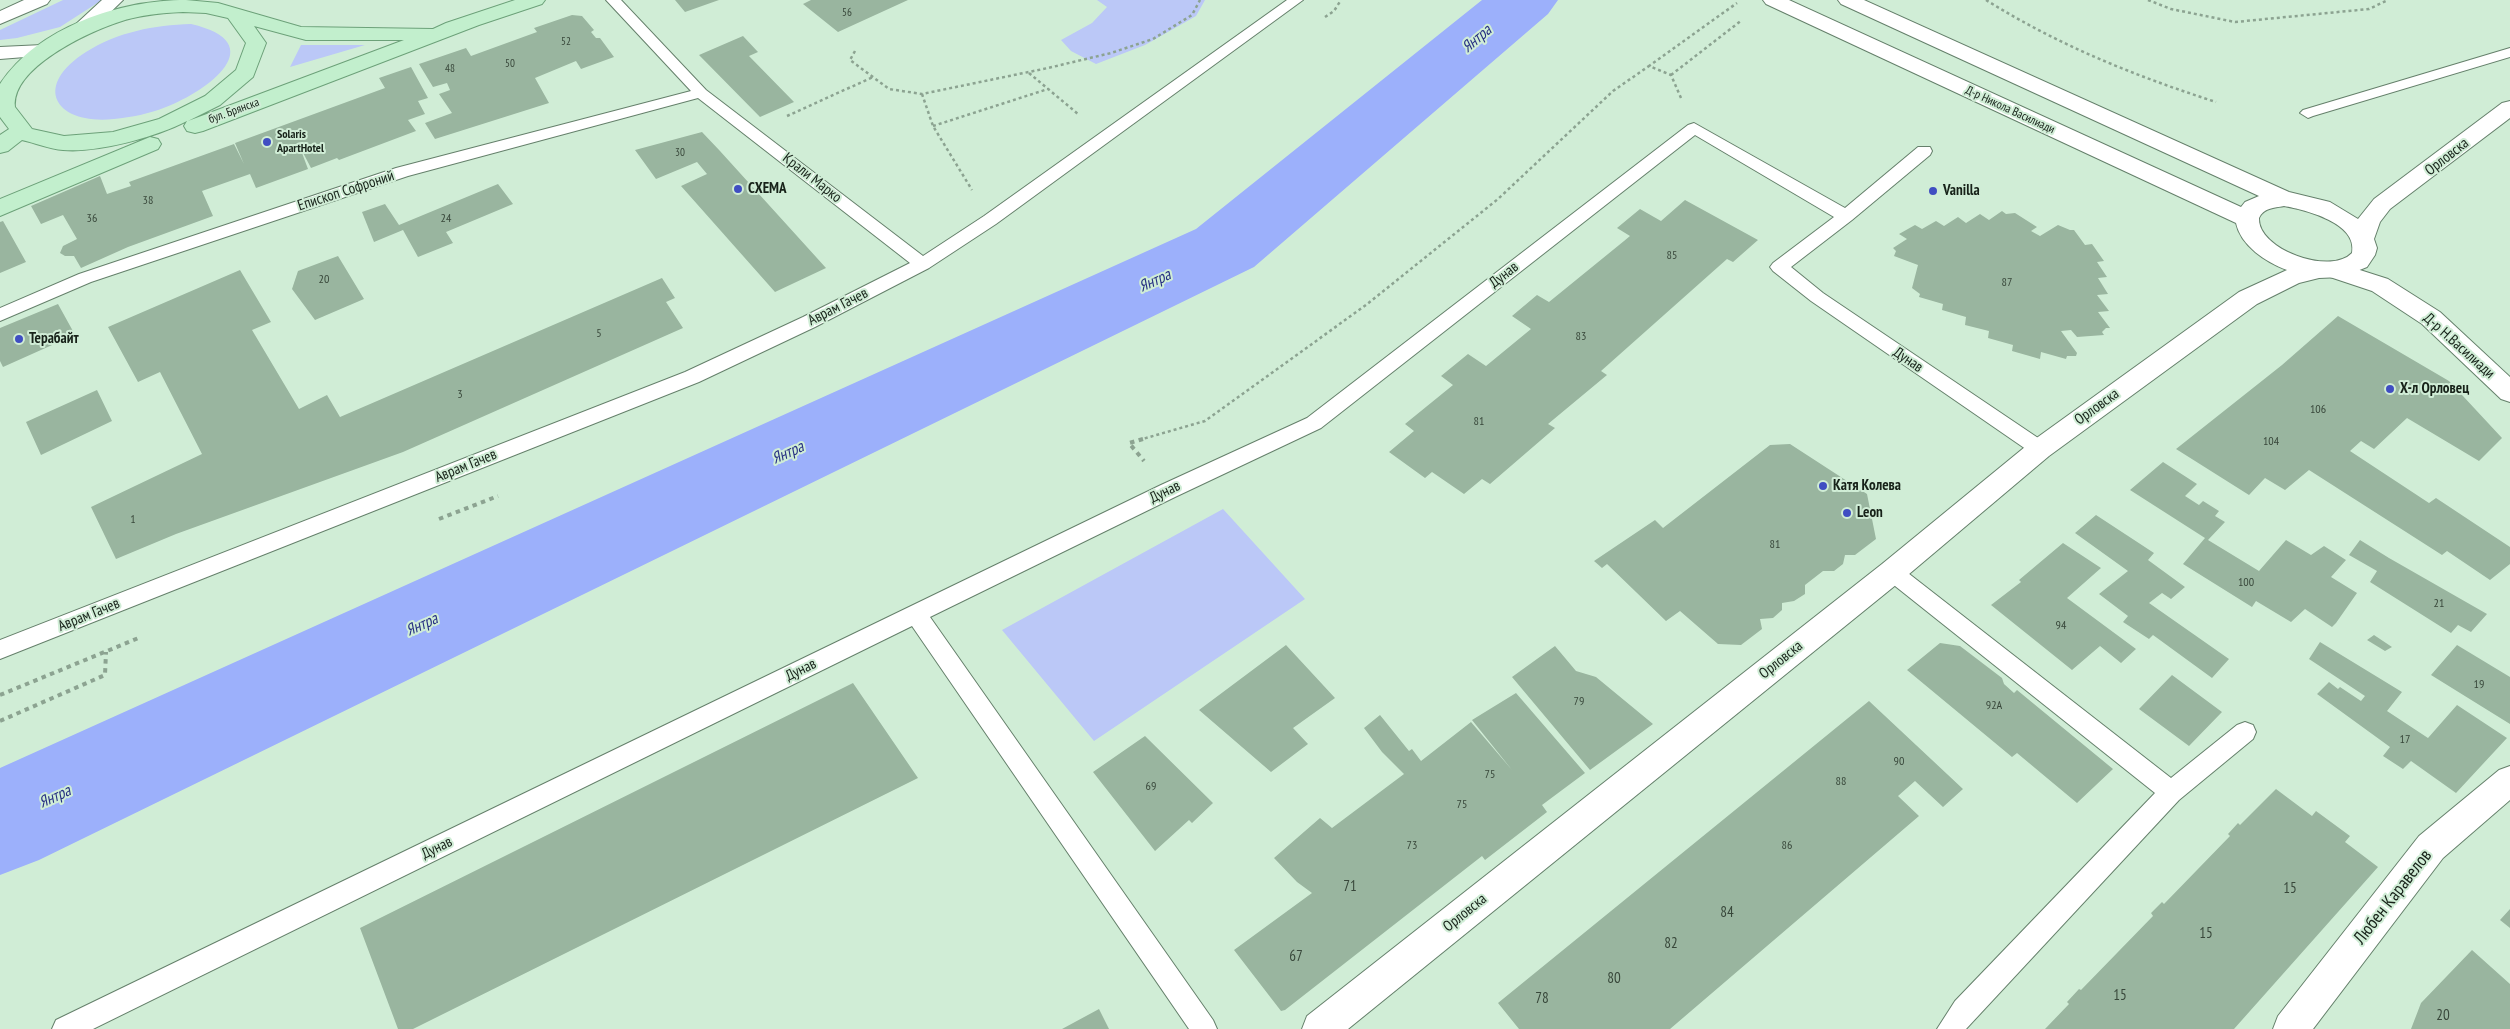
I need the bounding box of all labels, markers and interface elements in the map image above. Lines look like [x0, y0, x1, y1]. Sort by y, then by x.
house number: 56 [842, 6, 852, 20]
water label: Янтра [1458, 21, 1496, 57]
house number: 52 [561, 35, 571, 49]
house number: 50 [505, 57, 515, 71]
house number: 48 [445, 62, 455, 76]
street label: Д-р Никола Василиади [1963, 83, 2057, 137]
street label: бул. Брянска [207, 95, 261, 127]
place label: Solaris ApartHotel [277, 128, 324, 156]
street label: Орловска [2422, 134, 2472, 180]
marker: Solaris ApartHotel [261, 136, 273, 148]
house number: 30 [675, 146, 685, 160]
street label: Крали Марко [779, 149, 845, 207]
street label: Епископ Софроний [295, 167, 397, 215]
place label: СХЕМА [748, 180, 787, 198]
place label: Vanilla [1943, 182, 1980, 200]
marker: СХЕМА [732, 183, 744, 195]
marker: Vanilla [1927, 185, 1939, 197]
house number: 38 [143, 194, 153, 208]
house number: 36 [87, 212, 97, 226]
house number: 24 [441, 212, 451, 226]
house number: 85 [1667, 249, 1677, 263]
street label: Дунав [1486, 258, 1522, 292]
water label: Янтра [1136, 265, 1174, 297]
house number: 20 [319, 273, 329, 287]
house number: 87 [2002, 276, 2012, 290]
street label: Аврам Гачев [805, 284, 871, 330]
street label: Д-р Н.Василиади [2420, 309, 2498, 383]
house number: 5 [596, 327, 602, 341]
place label: Терабайт [29, 330, 79, 348]
house number: 83 [1576, 330, 1586, 344]
marker: Терабайт [13, 333, 25, 345]
street label: Дунав [1890, 344, 1926, 376]
place label: Х-л Орловец [2400, 380, 2469, 398]
marker: Х-л Орловец [2384, 383, 2396, 395]
street label: Орловска [2071, 385, 2123, 429]
house number: 3 [457, 388, 463, 402]
house number: 106 [2310, 403, 2326, 417]
house number: 81 [1474, 415, 1484, 429]
house number: 104 [2263, 435, 2279, 449]
water label: Янтра [769, 437, 807, 469]
street label: Аврам Гачев [433, 446, 499, 486]
street label: Дунав [1147, 477, 1183, 507]
place label: Катя Колева [1833, 477, 1901, 495]
marker: Катя Колева [1817, 480, 1829, 492]
place label: Leon [1857, 504, 1883, 522]
marker: Leon [1841, 507, 1853, 519]
house number: 1 [130, 513, 136, 527]
house number: 81 [1770, 538, 1780, 552]
house number: 100 [2238, 576, 2254, 590]
street label: Аврам Гачев [56, 595, 122, 635]
house number: 21 [2434, 597, 2444, 611]
water label: Янтра [403, 609, 441, 641]
house number: 94 [2056, 619, 2066, 633]
street label: Орловска [1756, 637, 1806, 683]
street label: Дунав [783, 655, 819, 685]
house number: 19 [2474, 678, 2484, 692]
house number: 79 [1574, 695, 1584, 709]
house number: 92А [1986, 699, 2002, 713]
house number: 17 [2400, 733, 2410, 747]
house number: 90 [1894, 755, 1904, 769]
house number: 75 [1485, 768, 1495, 782]
house number: 88 [1836, 775, 1846, 789]
house number: 69 [1146, 780, 1156, 794]
water label: Янтра [36, 781, 74, 813]
house number: 75 [1457, 798, 1467, 812]
street label: Дунав [419, 833, 455, 863]
house number: 73 [1407, 839, 1417, 853]
house number: 86 [1782, 839, 1792, 853]
street label: Любен Каравелов [2349, 845, 2437, 949]
house number: 71 [1343, 878, 1357, 896]
house number: 15 [2283, 880, 2297, 898]
street label: Орловска [1440, 890, 1490, 936]
house number: 84 [1720, 904, 1734, 922]
house number: 15 [2199, 925, 2213, 943]
house number: 82 [1664, 935, 1678, 953]
house number: 67 [1289, 948, 1303, 966]
house number: 80 [1607, 970, 1621, 988]
house number: 15 [2113, 987, 2127, 1005]
house number: 78 [1535, 990, 1549, 1008]
house number: 20 [2436, 1007, 2450, 1025]

